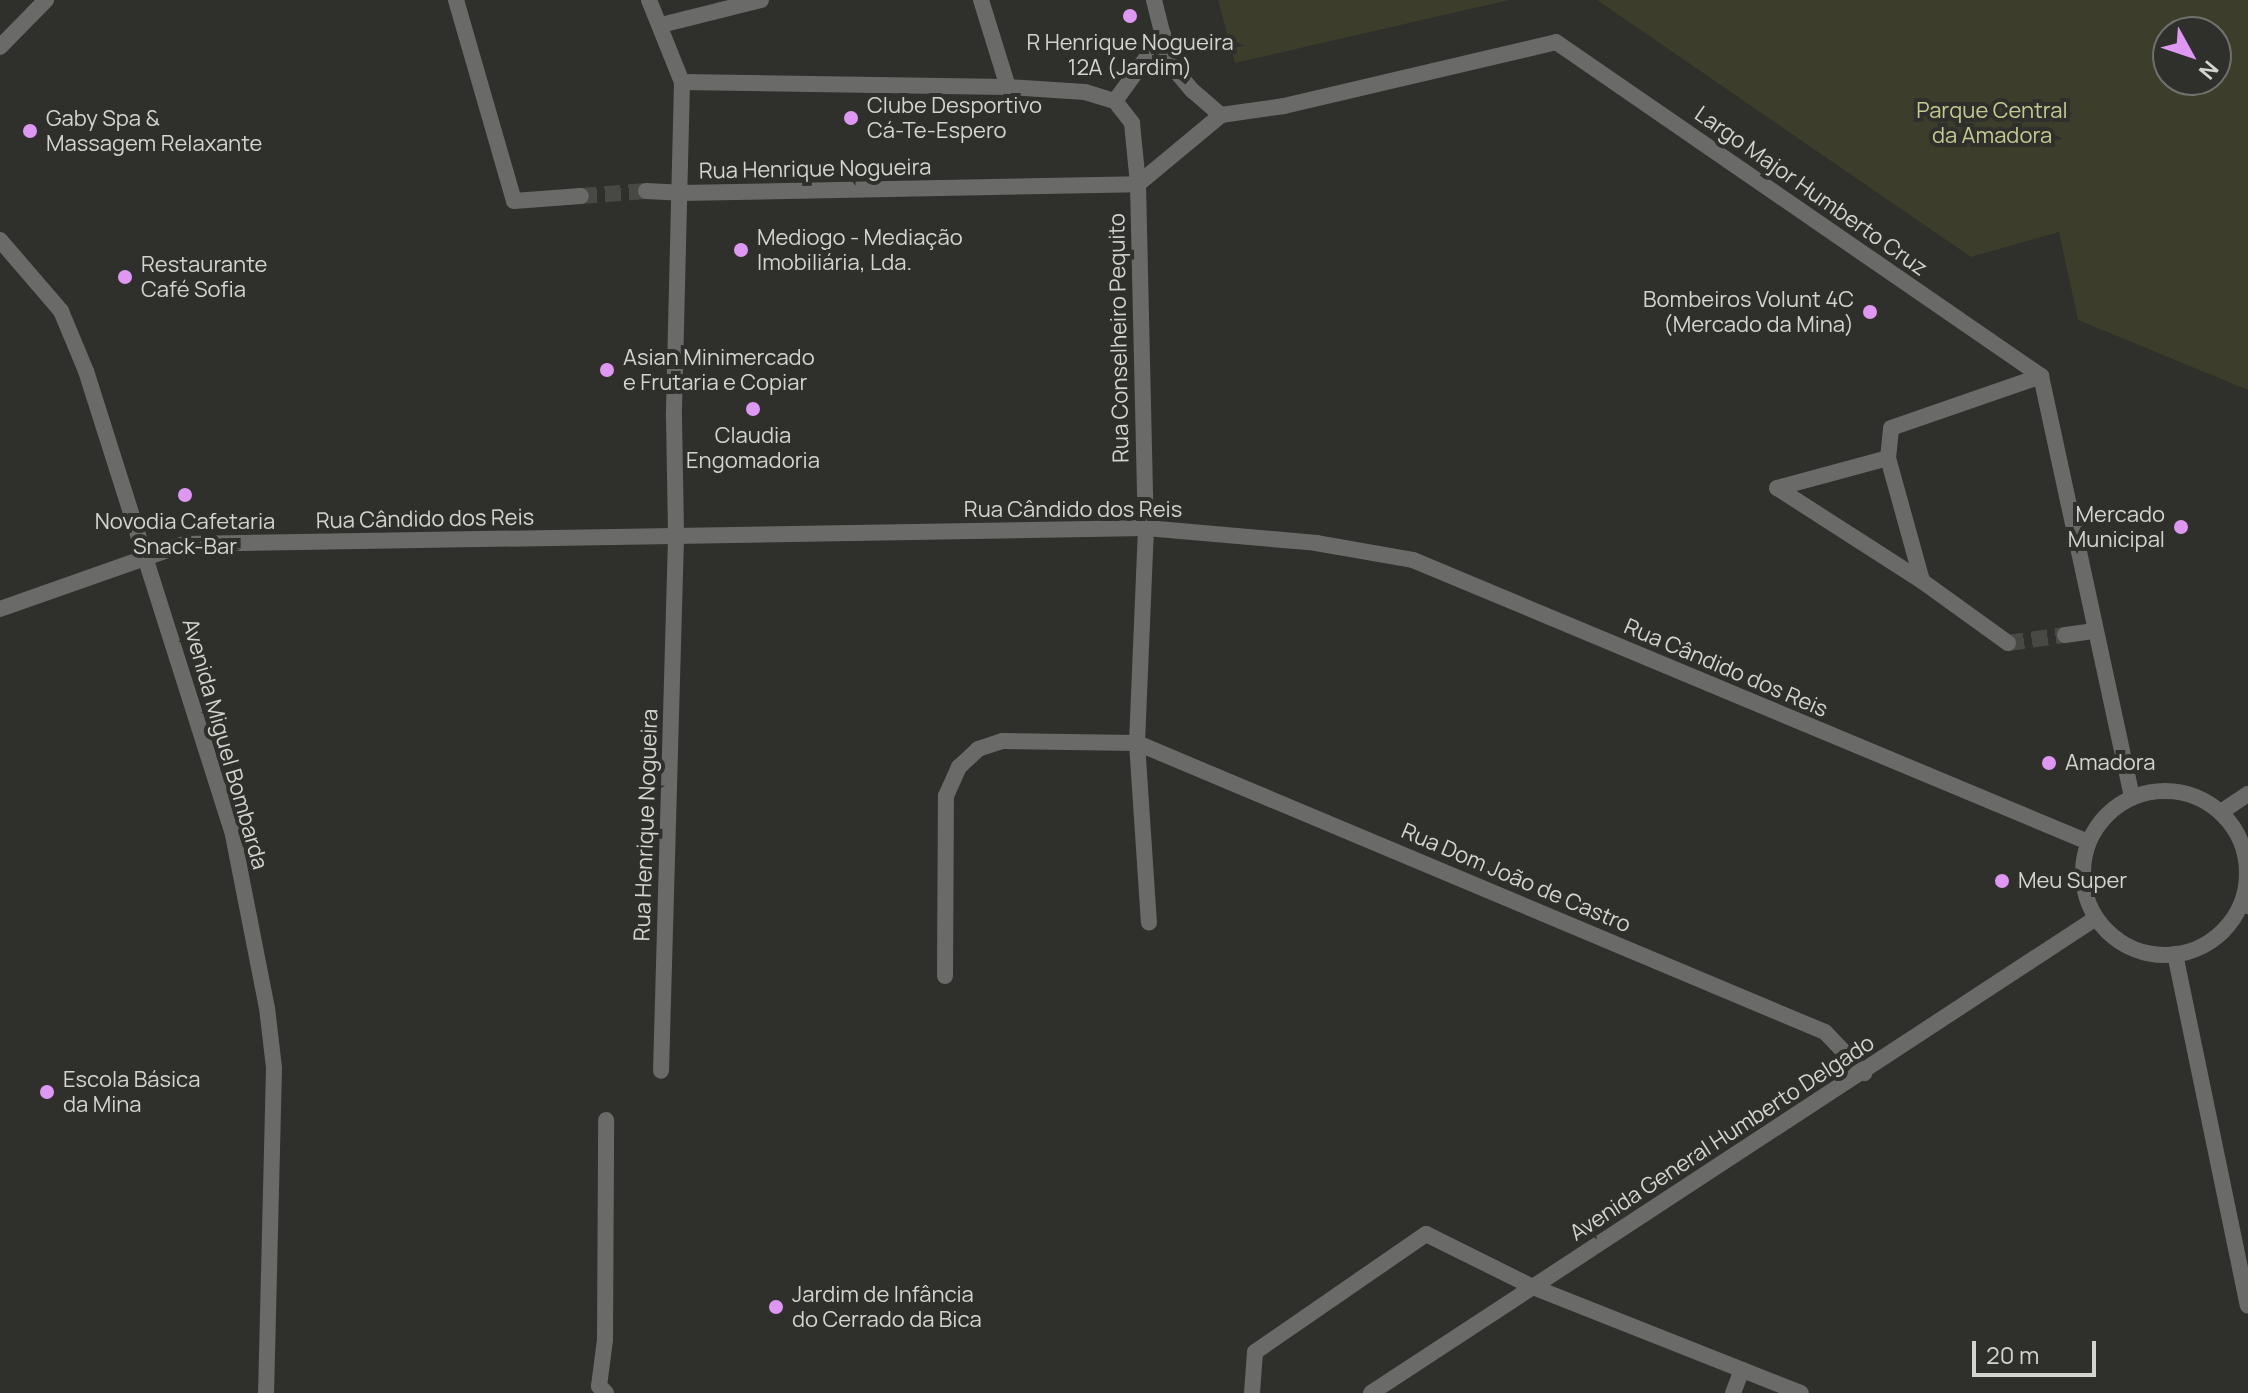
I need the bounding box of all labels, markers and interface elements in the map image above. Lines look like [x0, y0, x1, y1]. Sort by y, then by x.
marker: R Henrique Nogueira 12A (Jardim) [1121, 7, 1139, 25]
north arrow [2152, 16, 2232, 96]
place label: R Henrique Nogueira 12A (Jardim) [1026, 29, 1234, 80]
text: N [2192, 54, 2225, 86]
place label: Clube Desportivo Cá-Te-Espero [867, 92, 1042, 144]
park label: Parque Central da Amadora [1916, 97, 2068, 148]
street label: Largo Major Humberto Cruz [1690, 101, 1932, 281]
place label: Gaby Spa & Massagem Relaxante [46, 105, 262, 156]
marker: Clube Desportivo Cá-Te-Espero [842, 109, 860, 127]
marker: Gaby Spa & Massagem Relaxante [21, 122, 39, 140]
street label: Rua Henrique Nogueira [699, 154, 931, 184]
street label: Rua Conselheiro Pequito [1104, 213, 1134, 463]
place label: Mediogo - Mediação Imobiliária, Lda. [757, 224, 963, 276]
marker: Mediogo - Mediação Imobiliária, Lda. [732, 241, 750, 259]
place label: Restaurante Café Sofia [141, 251, 267, 302]
marker: Restaurante Café Sofia [116, 268, 134, 286]
place label: Bombeiros Volunt 4C (Mercado da Mina) [1643, 286, 1854, 338]
marker: Bombeiros Volunt 4C (Mercado da Mina) [1861, 303, 1879, 321]
place label: Asian Minimercado e Frutaria e Copiar [623, 344, 815, 396]
marker: Asian Minimercado e Frutaria e Copiar [598, 361, 616, 379]
marker: Claudia Engomadoria [744, 400, 762, 418]
place label: Claudia Engomadoria [686, 422, 820, 474]
marker: Novodia Cafetaria Snack-Bar [176, 486, 194, 504]
street label: Rua Cândido dos Reis [964, 497, 1182, 523]
place label: Mercado Municipal [2068, 501, 2165, 552]
street label: Rua Cândido dos Reis [316, 504, 534, 534]
place label: Novodia Cafetaria Snack-Bar [95, 508, 275, 560]
marker: Mercado Municipal [2172, 518, 2190, 536]
street label: Rua Cândido dos Reis [1620, 613, 1832, 723]
street label: Avenida Miguel Bombarda [177, 616, 273, 872]
street label: Rua Henrique Nogueira [629, 708, 663, 942]
place label: Amadora [2065, 750, 2156, 776]
marker: Amadora [2040, 754, 2058, 772]
street label: Rua Dom João de Castro [1397, 818, 1635, 938]
place label: Meu Super [2018, 868, 2127, 894]
marker: Meu Super [1993, 872, 2011, 890]
street label: Avenida General Humberto Delgado [1565, 1030, 1879, 1246]
place label: Escola Básica da Mina [63, 1066, 200, 1118]
marker: Escola Básica da Mina [38, 1083, 56, 1101]
place label: Jardim de Infância do Cerrado da Bica [792, 1281, 982, 1332]
marker: Jardim de Infância do Cerrado da Bica [767, 1298, 785, 1316]
scale bar [1976, 1325, 2100, 1375]
text: 20 m [1986, 1338, 2039, 1371]

